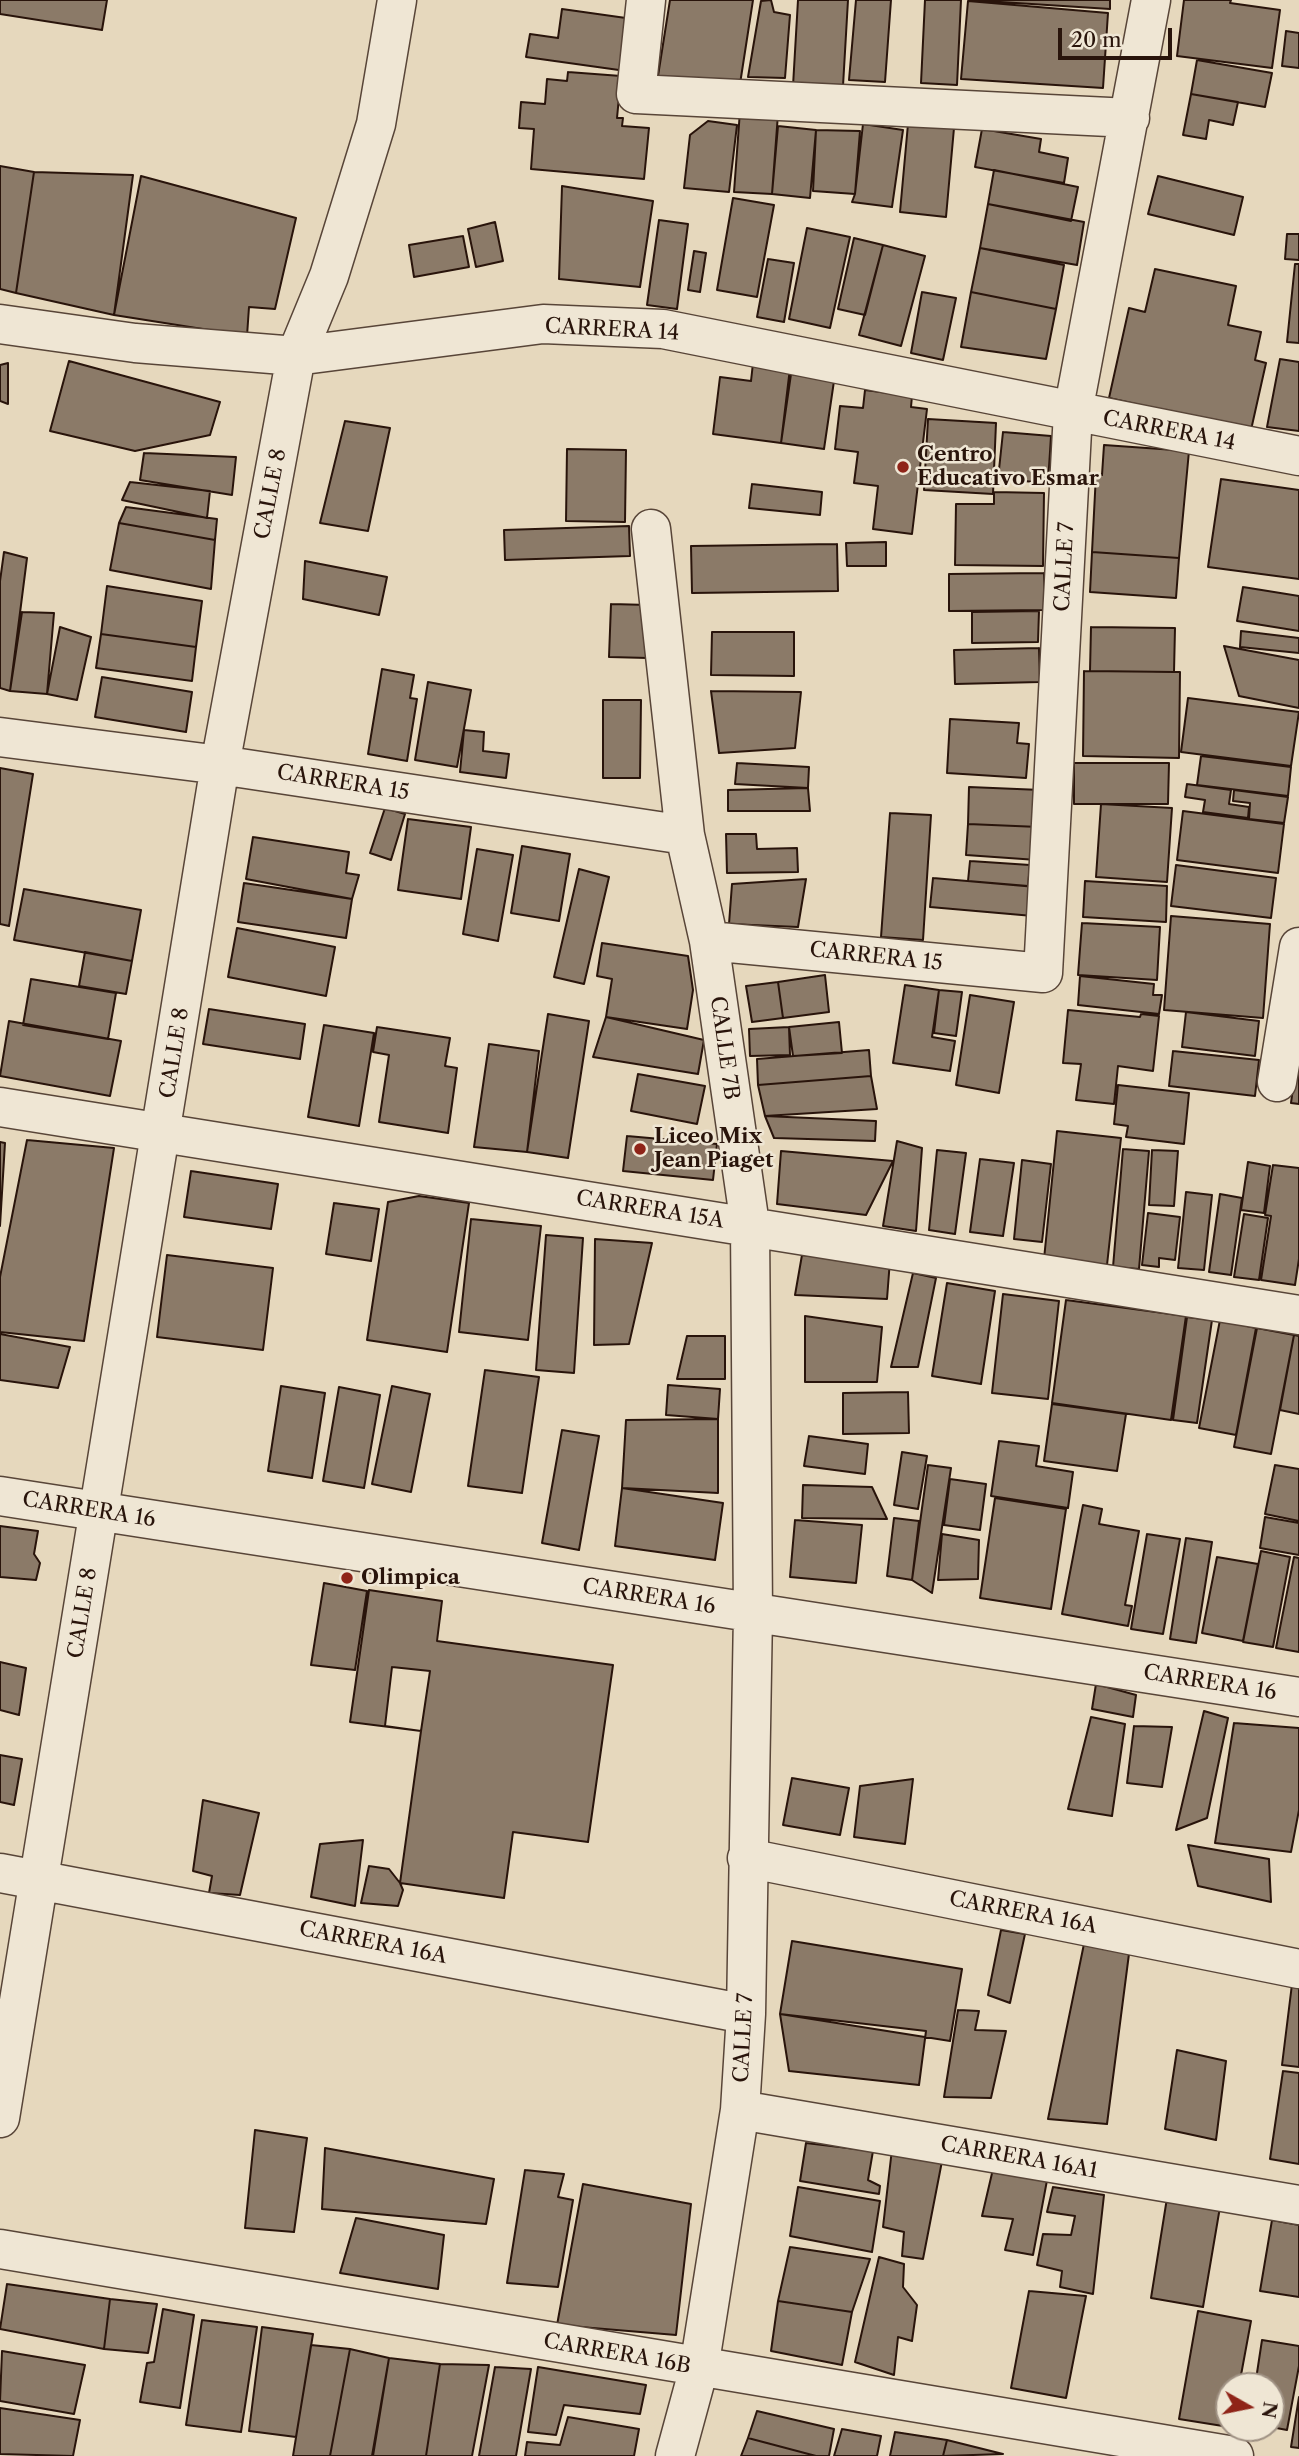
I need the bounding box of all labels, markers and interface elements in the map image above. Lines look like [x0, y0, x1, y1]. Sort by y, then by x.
scale bar [1061, 14, 1175, 58]
text: 20 m [1071, 27, 1122, 52]
street label: CARRERA 14 [544, 314, 680, 346]
street label: CARRERA 14 [1101, 406, 1237, 456]
place label: Centro Educativo Esmar [917, 442, 1099, 492]
street label: CALLE 8 [250, 447, 292, 541]
marker: Centro Educativo Esmar [895, 459, 911, 475]
street label: CALLE 7 [1050, 522, 1080, 612]
street label: CARRERA 15 [275, 760, 411, 806]
street label: CARRERA 15 [808, 937, 944, 977]
street label: CALLE 7B [704, 995, 744, 1101]
street label: CALLE 8 [155, 1006, 195, 1100]
place label: Liceo Mix Jean Piaget [654, 1124, 773, 1174]
marker: Liceo Mix Jean Piaget [632, 1141, 648, 1157]
street label: CARRERA 15A [574, 1186, 726, 1234]
street label: CARRERA 16 [21, 1487, 157, 1533]
place label: Olimpica [361, 1565, 460, 1591]
street label: CALLE 8 [63, 1566, 103, 1660]
marker: Olimpica [339, 1570, 355, 1586]
street label: CARRERA 16 [581, 1574, 717, 1620]
street label: CARRERA 16 [1142, 1660, 1278, 1706]
street label: CARRERA 16A [947, 1886, 1099, 1940]
street label: CARRERA 16A [297, 1916, 449, 1970]
street label: CALLE 7 [729, 1993, 759, 2083]
street label: CARRERA 16A1 [938, 2132, 1100, 2184]
street label: CARRERA 16B [541, 2329, 693, 2379]
north arrow [1215, 2372, 1285, 2442]
text: N [1257, 2400, 1282, 2420]

